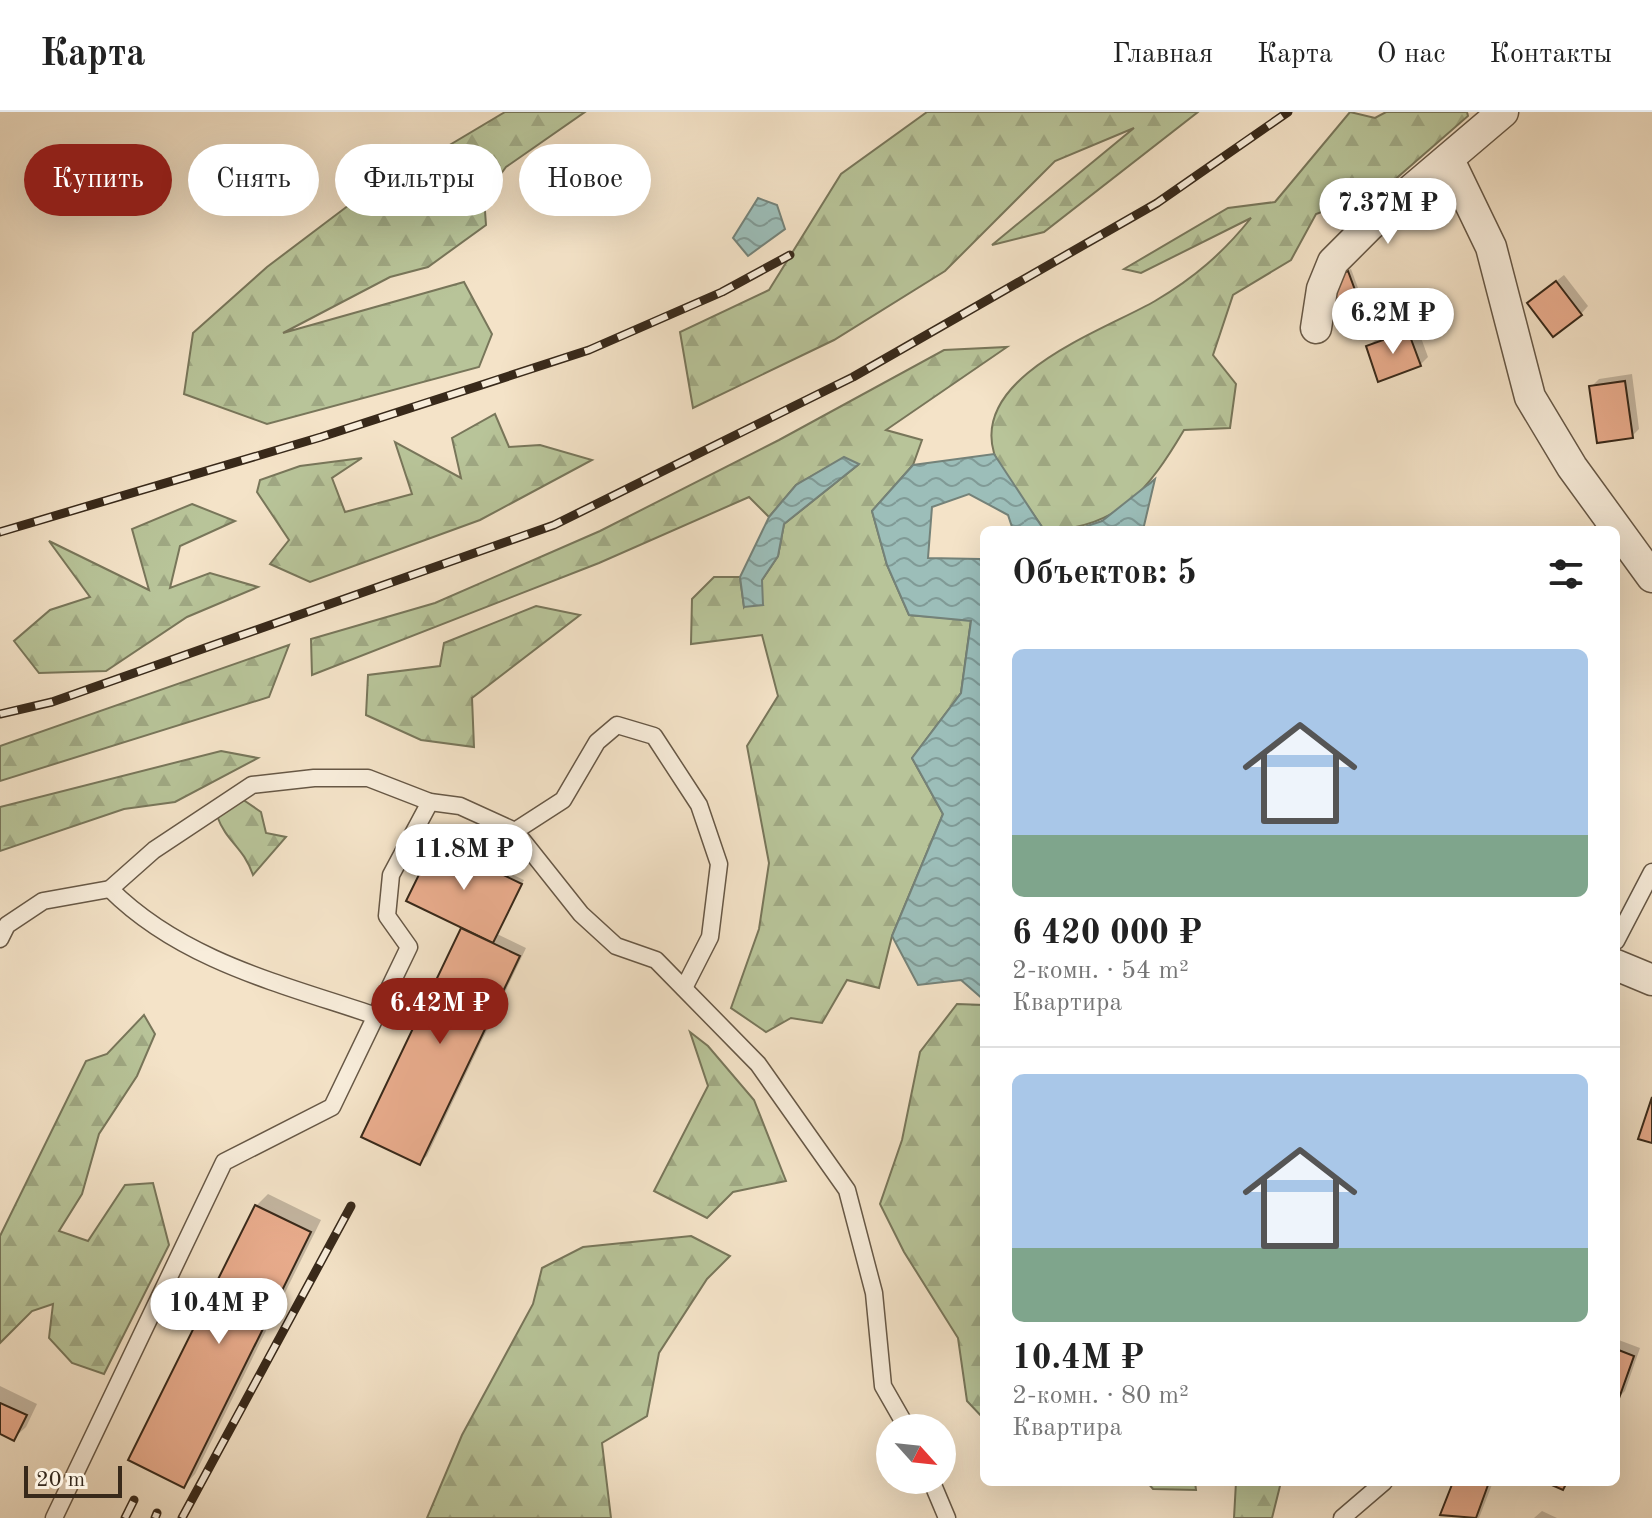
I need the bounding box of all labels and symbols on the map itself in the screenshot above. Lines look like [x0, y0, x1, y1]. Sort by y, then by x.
pin: 7.37M ₽ [1314, 178, 1462, 246]
pin: 6.2M ₽ [1328, 288, 1458, 356]
pin: 11.8M ₽ [390, 824, 538, 892]
pin: 6.42M ₽ [366, 978, 514, 1046]
pin: 10.4M ₽ [145, 1278, 293, 1346]
north arrow [876, 1414, 956, 1494]
scale bar [24, 1462, 122, 1498]

